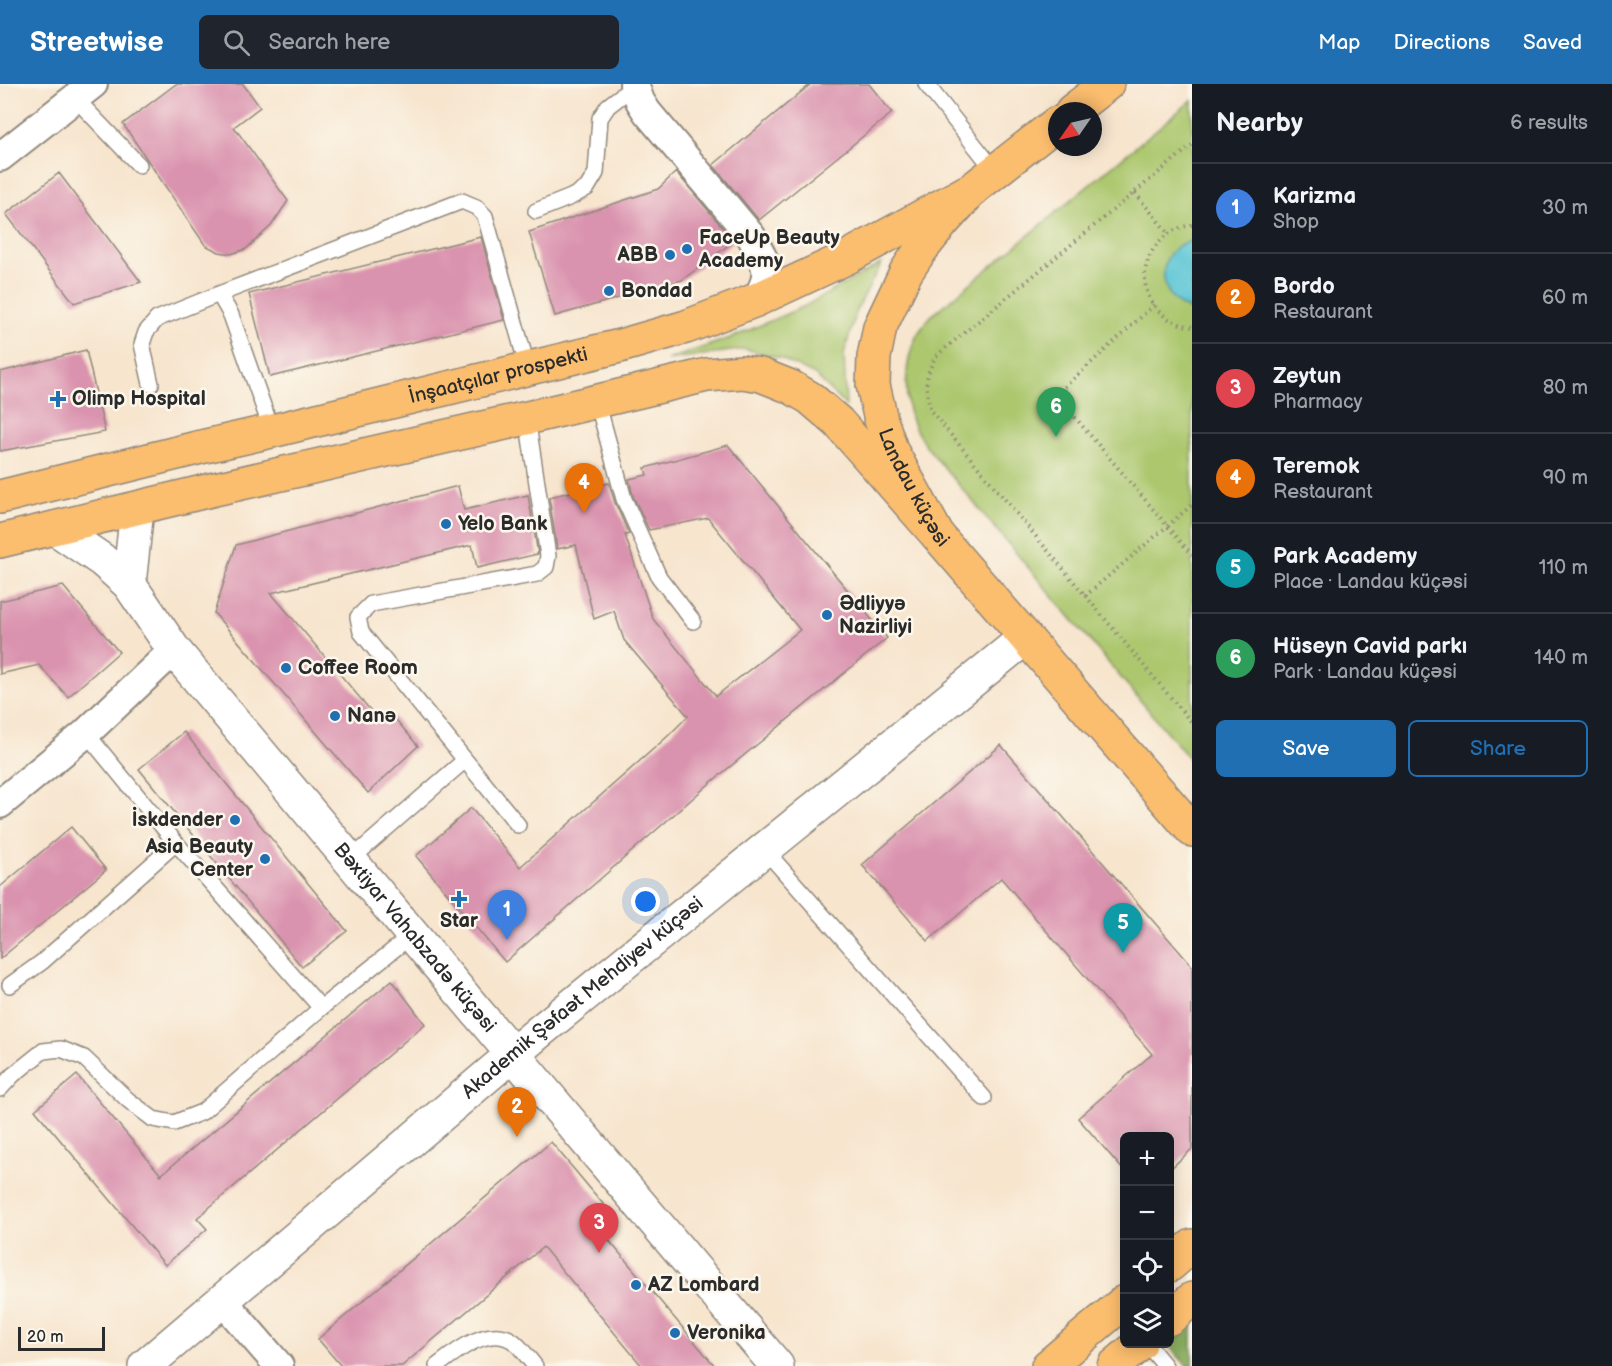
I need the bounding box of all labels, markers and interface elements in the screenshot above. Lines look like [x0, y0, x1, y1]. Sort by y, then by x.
search box [199, 15, 619, 69]
text: Streetwise [30, 26, 163, 59]
icon: search [220, 26, 253, 59]
text: Search here [268, 29, 390, 56]
text: Map [1318, 30, 1361, 55]
text: Directions [1394, 30, 1490, 55]
text: Saved [1523, 30, 1582, 55]
north arrow [1048, 102, 1102, 156]
text: Nearby [1216, 108, 1303, 139]
text: 6 results [1510, 111, 1588, 135]
text: Karizma [1273, 183, 1356, 210]
text: 1 [1231, 196, 1240, 220]
text: 30 m [1542, 196, 1588, 220]
text: Shop [1273, 210, 1319, 234]
place label: FaceUp Beauty Academy [698, 226, 841, 273]
marker: FaceUp Beauty Academy [680, 242, 694, 256]
place label: ABB [617, 243, 658, 267]
marker: ABB [663, 248, 677, 262]
text: Bordo [1273, 273, 1335, 300]
place label: Bondad [621, 279, 693, 303]
marker: Bondad [602, 284, 616, 298]
text: 2 [1230, 286, 1241, 310]
text: 60 m [1542, 286, 1588, 310]
text: Restaurant [1273, 300, 1373, 324]
street label: İnşaatçılar prospekti [406, 342, 590, 409]
text: Zeytun [1273, 363, 1341, 390]
text: 3 [1230, 376, 1241, 400]
text: 80 m [1543, 376, 1588, 400]
place label: Olimp Hospital [72, 387, 206, 411]
pin: 6 [1036, 388, 1076, 437]
marker: Olimp Hospital [49, 390, 67, 408]
text: Pharmacy [1273, 390, 1363, 414]
street label: Landau küçəsi [873, 425, 954, 552]
text: Teremok [1273, 453, 1359, 480]
pin: 4 [564, 464, 604, 513]
text: 4 [1230, 466, 1241, 490]
text: 90 m [1543, 466, 1588, 490]
text: Restaurant [1273, 480, 1373, 504]
place label: Yelo Bank [458, 512, 548, 536]
marker: Yelo Bank [439, 517, 453, 531]
text: Park Academy [1273, 543, 1417, 570]
text: 5 [1230, 556, 1241, 580]
text: 110 m [1539, 556, 1588, 580]
text: Place · Landau küçəsi [1273, 570, 1468, 594]
place label: Ədliyyə Nazirliyi [839, 592, 912, 639]
marker: Ədliyyə Nazirliyi [820, 608, 834, 622]
text: Hüseyn Cavid parkı [1273, 633, 1467, 660]
text: 6 [1229, 646, 1242, 670]
text: 140 m [1534, 646, 1588, 670]
place label: Coffee Room [298, 656, 418, 680]
text: Park · Landau küçəsi [1273, 660, 1457, 684]
marker: Coffee Room [279, 661, 293, 675]
place label: Nanə [347, 704, 396, 728]
marker: Nanə [328, 709, 342, 723]
button: Save [1216, 720, 1396, 777]
button: Share [1408, 720, 1588, 777]
place label: İskdender [132, 806, 224, 832]
marker: İskdender [228, 813, 242, 827]
place label: Asia Beauty Center [145, 835, 254, 882]
street label: Bəxtiyar Vahabzadə küçəsi [329, 838, 501, 1037]
marker: Asia Beauty Center [258, 852, 272, 866]
your location [631, 887, 660, 916]
pin: 1 [488, 890, 526, 940]
marker: Star [452, 892, 466, 906]
street label: Akademik Şəfaət Mehdiyev küçəsi [457, 892, 708, 1104]
pin: 5 [1104, 904, 1142, 953]
place label: Star [440, 909, 479, 933]
pin: 2 [498, 1088, 536, 1137]
map controls [1120, 1132, 1174, 1348]
button: + [1120, 1132, 1174, 1186]
button: − [1120, 1186, 1174, 1240]
pin: 3 [580, 1204, 618, 1253]
button: locate [1120, 1240, 1174, 1294]
place label: AZ Lombard [647, 1273, 759, 1297]
marker: AZ Lombard [629, 1278, 643, 1292]
button: layers [1120, 1294, 1174, 1348]
place label: Veronika [687, 1321, 766, 1345]
scale bar [18, 1324, 105, 1352]
marker: Veronika [668, 1326, 682, 1340]
text: 20 m [27, 1328, 63, 1347]

